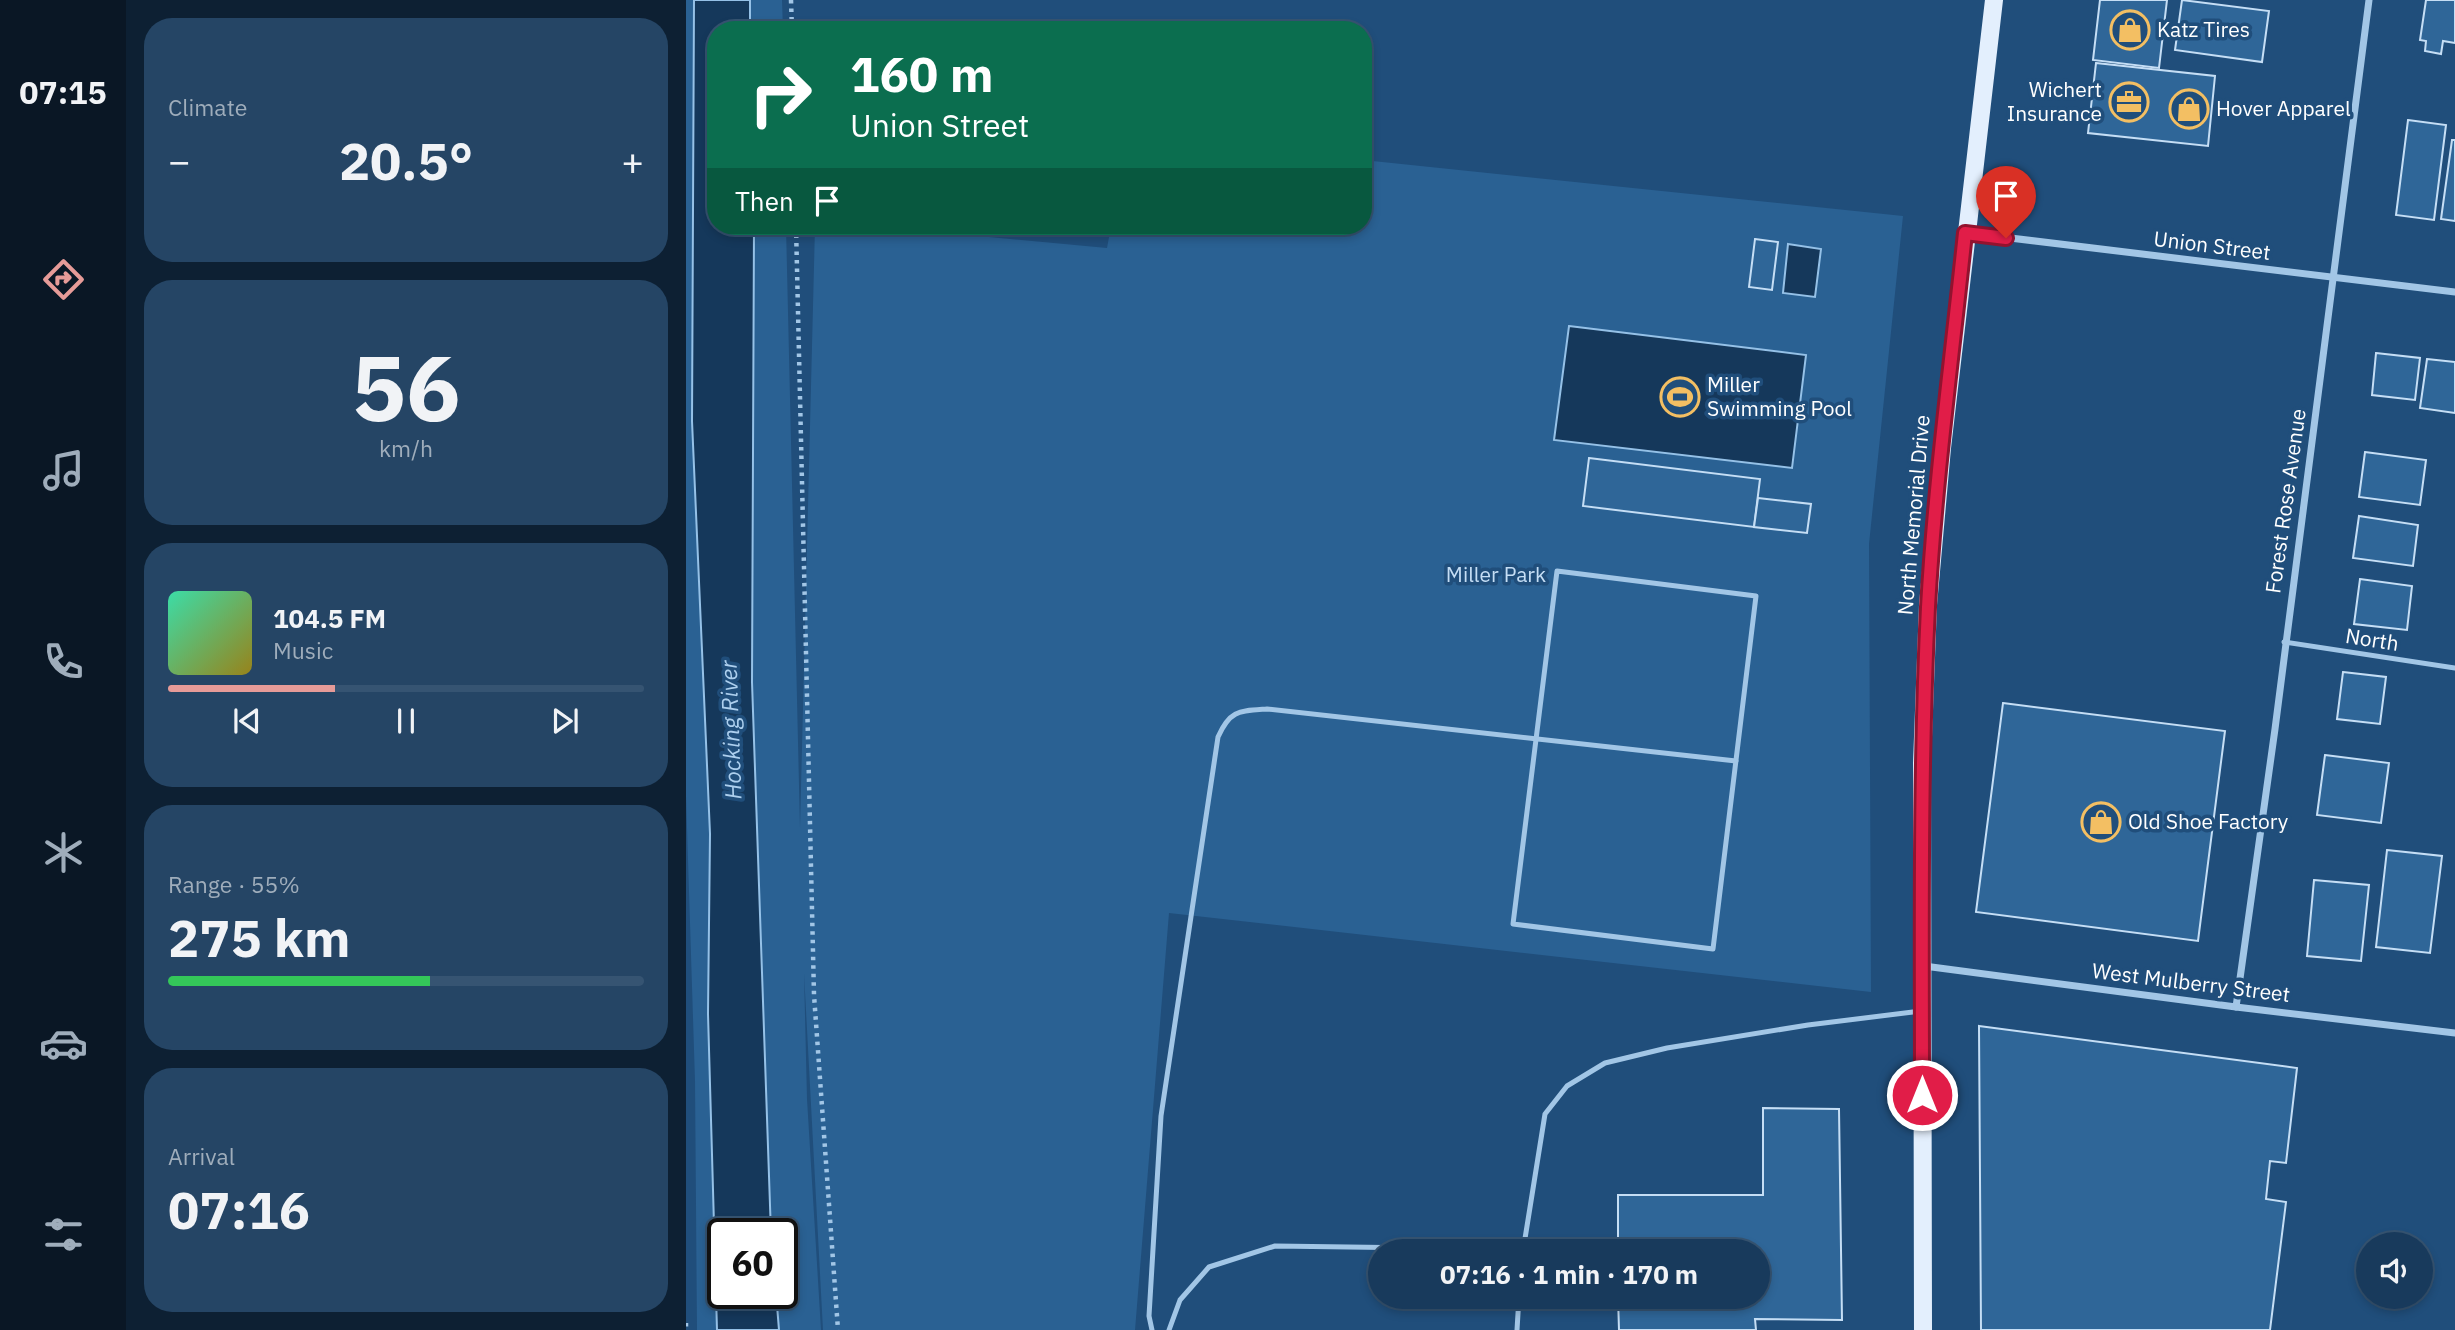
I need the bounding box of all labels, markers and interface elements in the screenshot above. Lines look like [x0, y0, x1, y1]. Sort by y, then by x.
shop icon: Katz Tires [2109, 9, 2151, 51]
place label: Katz Tires [2157, 15, 2250, 43]
text: 160 m [850, 42, 994, 105]
icon: right [735, 49, 826, 140]
text: 07:15 [19, 71, 107, 113]
place label: Wichert Insurance [2007, 75, 2102, 127]
office icon: Wichert Insurance [2108, 81, 2150, 123]
shop icon: Hover Apparel [2168, 88, 2210, 130]
text: Climate [168, 92, 247, 122]
place label: Hover Apparel [2216, 94, 2351, 122]
text: Union Street [850, 104, 1029, 146]
text: 20.5° [339, 127, 473, 194]
text: − [168, 136, 191, 185]
text: + [621, 136, 644, 185]
pin [1976, 166, 2036, 238]
icon: arrive [1987, 177, 2025, 215]
icon: arrive [808, 182, 846, 220]
text: Then [735, 184, 794, 218]
street label: Union Street [2152, 224, 2272, 266]
icon: directions [39, 255, 88, 304]
text: 56 [351, 328, 461, 446]
place label: Miller Swimming Pool [1707, 370, 1852, 422]
sports icon: Miller Swimming Pool [1659, 376, 1701, 418]
street label: Forest Rose Avenue [2258, 407, 2312, 595]
street label: North Memorial Drive [1890, 414, 1936, 616]
text: km/h [379, 433, 433, 463]
icon: music [39, 446, 88, 495]
park label: Miller Park [1446, 560, 1546, 588]
text: 104.5 FM [273, 601, 386, 635]
street label: North [2343, 621, 2401, 657]
text: Music [273, 635, 333, 665]
icon: phone [39, 637, 88, 686]
water label: Hocking River [713, 659, 747, 800]
icon: previous [228, 702, 266, 740]
icon: pause [387, 702, 425, 740]
icon: next [546, 702, 584, 740]
shop icon: Old Shoe Factory [2080, 801, 2122, 843]
place label: Old Shoe Factory [2128, 807, 2289, 835]
icon: climate [39, 828, 88, 877]
text: Range · 55% [168, 869, 300, 899]
text: 275 km [168, 904, 350, 971]
street label: West Mulberry Street [2090, 956, 2292, 1008]
icon: car [39, 1019, 88, 1068]
position arrow [1885, 1058, 1959, 1132]
text: Arrival [168, 1141, 235, 1171]
text: 07:16 [168, 1176, 310, 1243]
icon: filters [39, 1210, 88, 1259]
speed limit sign: 60 [707, 1218, 798, 1309]
map controls [2356, 1232, 2433, 1309]
button: sound [2356, 1232, 2433, 1309]
text: 07:16 · 1 min · 170 m [1440, 1257, 1698, 1291]

